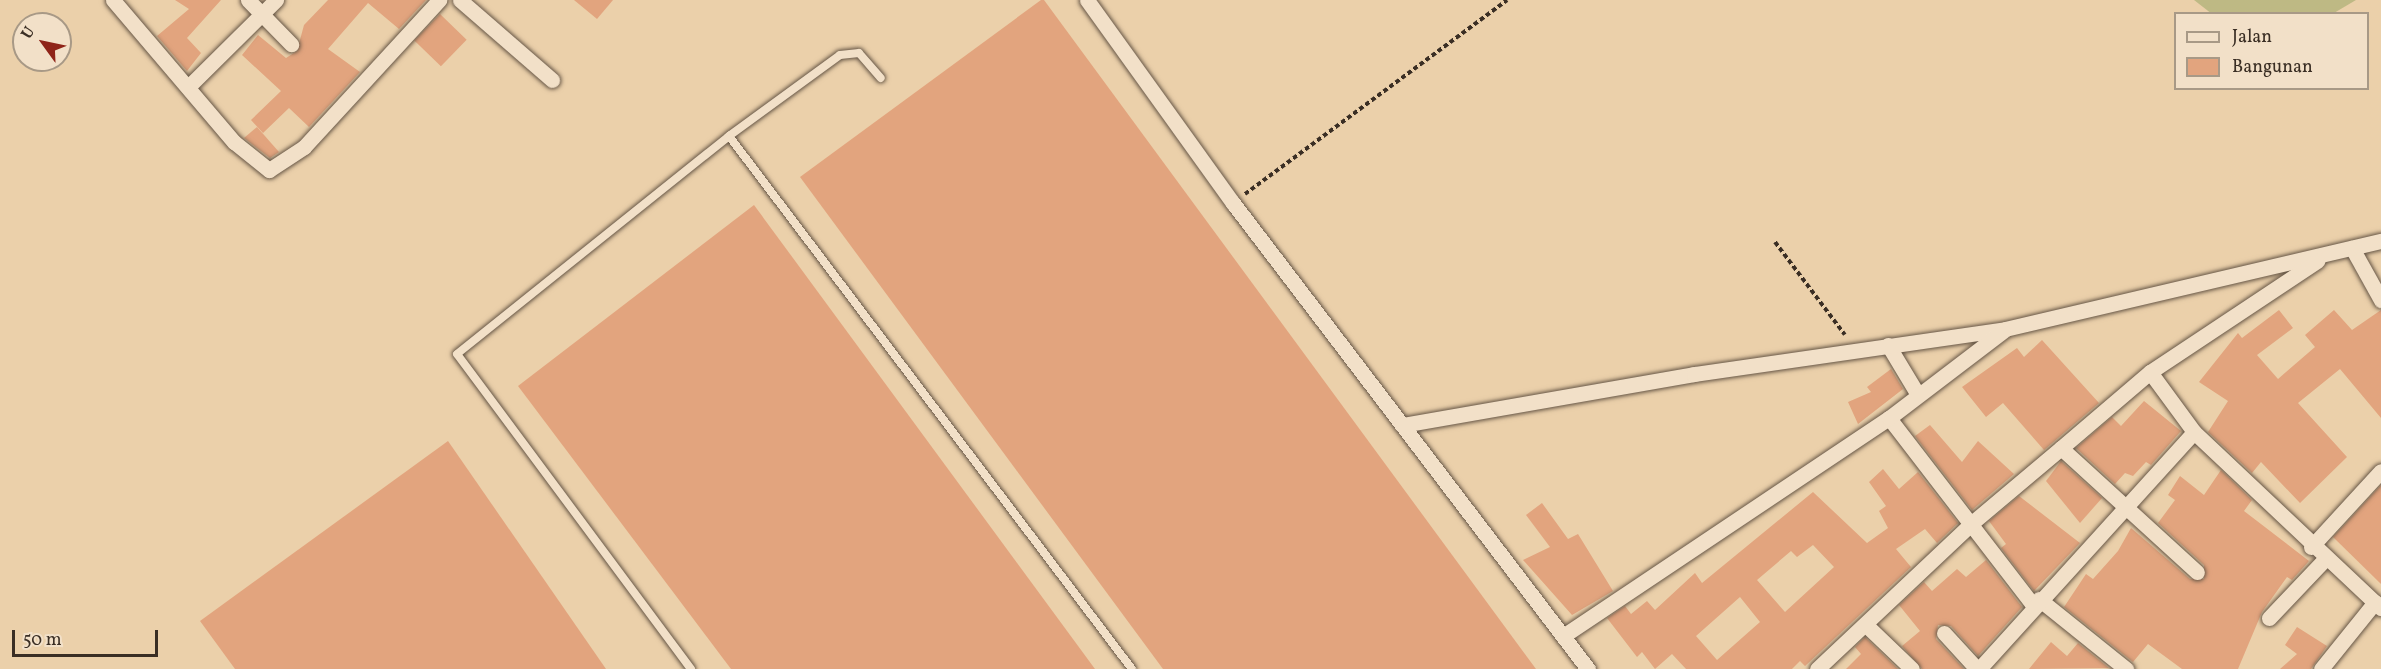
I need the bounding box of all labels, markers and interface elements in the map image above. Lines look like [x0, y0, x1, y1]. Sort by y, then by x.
north arrow [12, 12, 72, 72]
legend [2174, 12, 2369, 90]
text: U [16, 23, 41, 44]
text: Jalan [2232, 25, 2272, 50]
text: Bangunan [2232, 55, 2313, 80]
scale bar [15, 618, 160, 656]
text: 50 m [23, 628, 62, 653]

